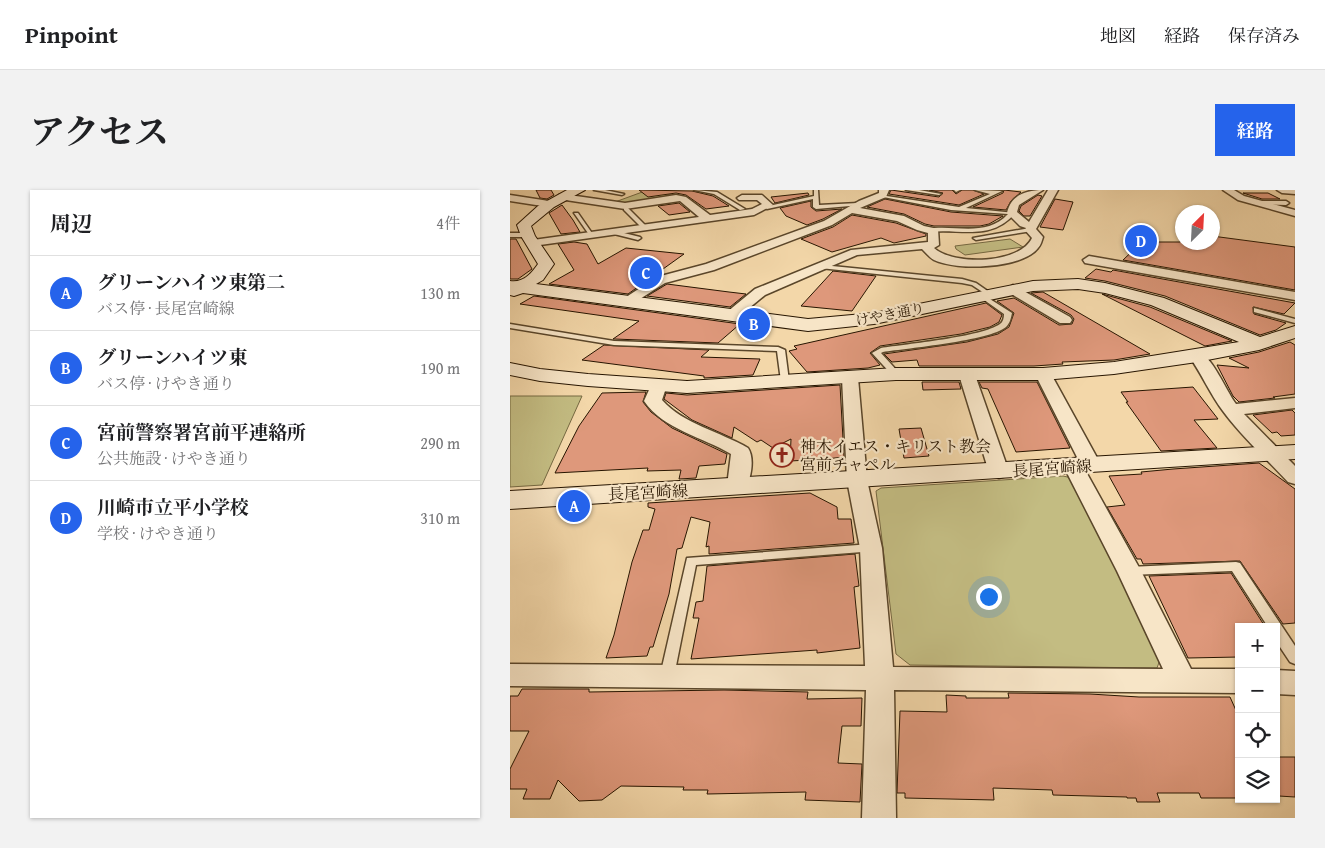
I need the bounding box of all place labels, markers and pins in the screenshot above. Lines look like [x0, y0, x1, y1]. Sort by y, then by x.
pin: D [1125, 222, 1157, 260]
pin: C [630, 254, 662, 292]
pin: B [738, 305, 770, 343]
place label: 神木イエス・キリスト教会 宮前チャペル [800, 434, 991, 476]
church icon: 神木イエス・キリスト教会 宮前チャペル [769, 442, 795, 468]
pin: A [558, 487, 590, 525]

